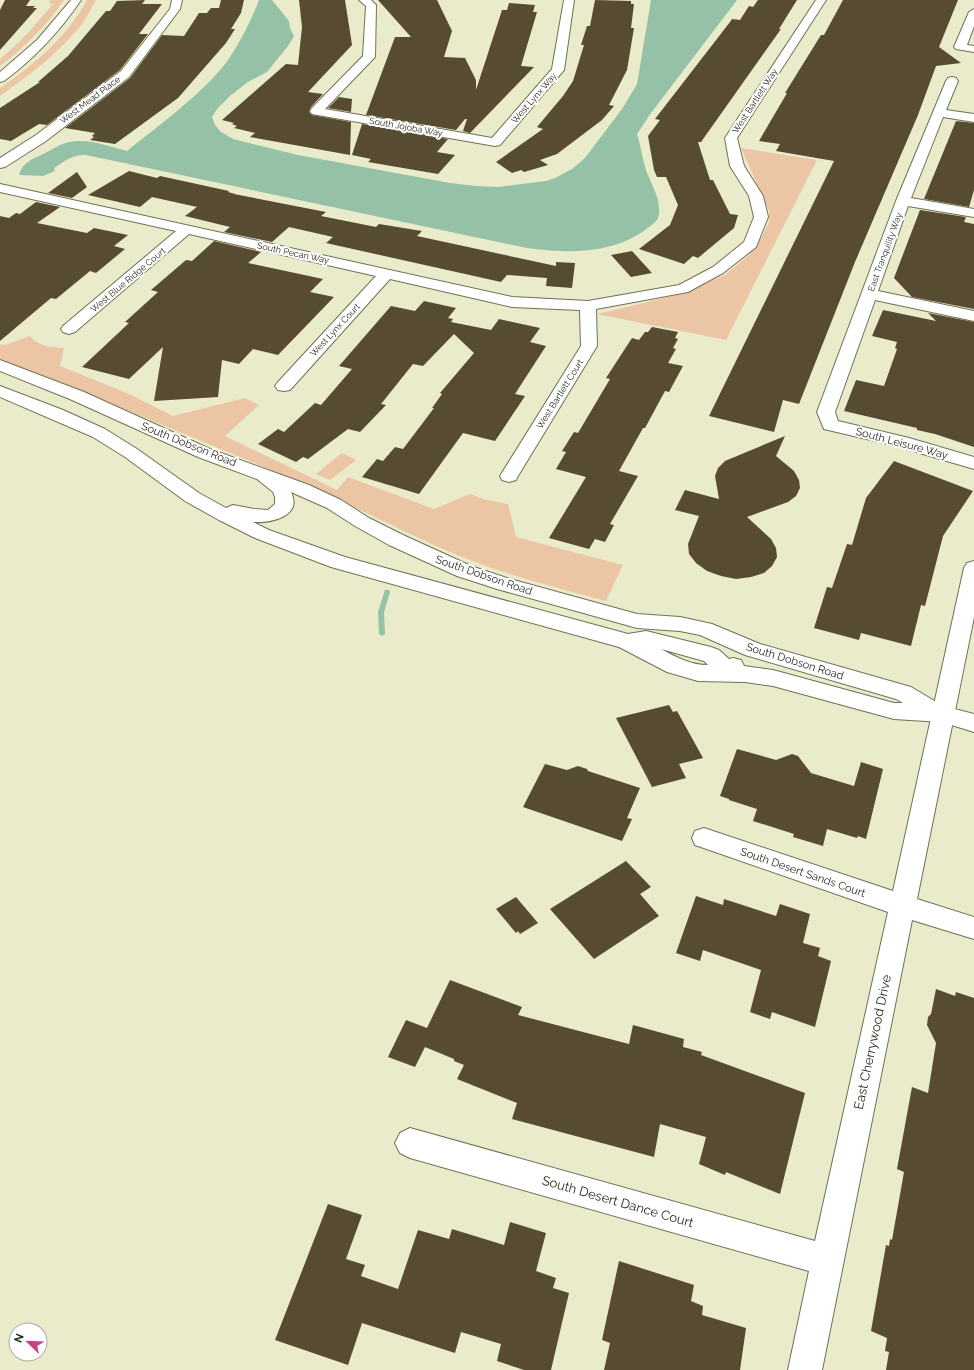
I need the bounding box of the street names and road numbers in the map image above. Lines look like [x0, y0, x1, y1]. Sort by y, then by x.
street label: West Bartlett Way [730, 67, 780, 135]
street label: West Lynx Way [509, 71, 559, 125]
street label: West Mead Place [58, 74, 123, 126]
street label: South Jojoba Way [368, 116, 444, 138]
street label: East Tranquility Way [866, 211, 904, 293]
street label: South Pecan Way [256, 241, 330, 266]
street label: West Blue Ridge Court [89, 246, 167, 314]
street label: West Lynx Court [308, 302, 362, 358]
street label: West Bartlett Court [535, 357, 585, 431]
street label: South Dobson Road [139, 419, 238, 470]
street label: South Leisure Way [854, 425, 949, 462]
street label: South Dobson Road [434, 553, 534, 598]
street label: South Dobson Road [745, 640, 845, 683]
street label: South Desert Sands Court [739, 845, 867, 900]
street label: East Cherrywood Drive [851, 973, 894, 1111]
street label: South Desert Dance Court [540, 1173, 696, 1230]

